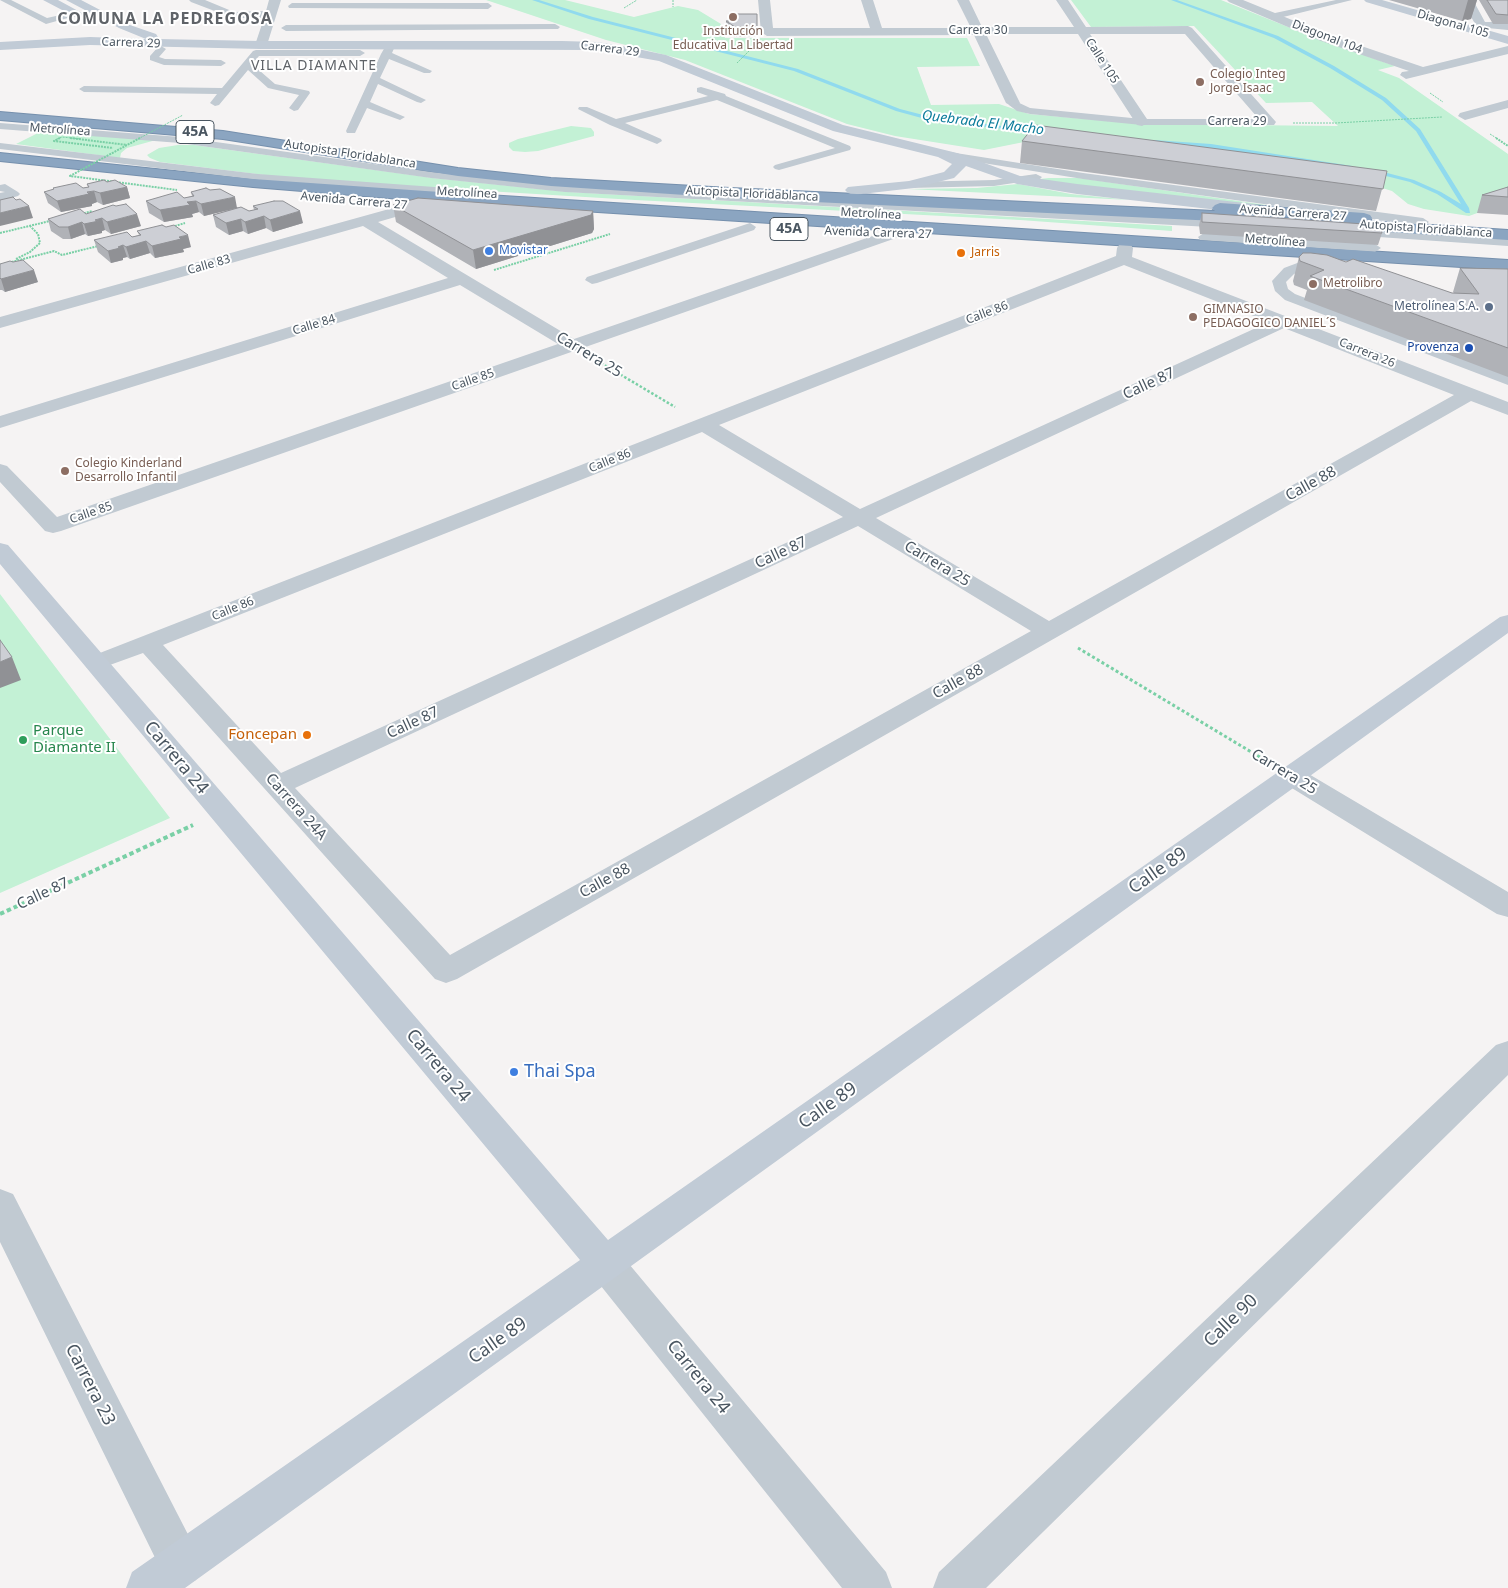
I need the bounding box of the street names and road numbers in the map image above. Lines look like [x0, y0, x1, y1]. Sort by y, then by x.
street label: Diagonal 105 [1415, 7, 1491, 41]
street label: Diagonal 104 [1290, 17, 1364, 57]
street label: Carrera 30 [948, 24, 1008, 38]
street label: Carrera 29 [101, 35, 161, 51]
street label: Calle 105 [1082, 36, 1122, 86]
street label: Carrera 29 [580, 38, 640, 60]
street label: Carrera 29 [1207, 115, 1267, 129]
road number: 45A [176, 120, 214, 144]
street label: Metrolínea [29, 121, 91, 139]
street label: Autopista Floridablanca [283, 136, 417, 172]
street label: Autopista Floridablanca [685, 183, 819, 205]
street label: Metrolínea [436, 184, 498, 202]
street label: Avenida Carrera 27 [300, 189, 408, 213]
street label: Avenida Carrera 27 [1239, 202, 1347, 224]
street label: Metrolínea [840, 205, 902, 223]
street label: Autopista Floridablanca [1359, 217, 1493, 241]
road number: 45A [770, 218, 808, 240]
street label: Avenida Carrera 27 [824, 224, 932, 242]
street label: Metrolínea [1244, 232, 1306, 250]
street label: Calle 83 [186, 252, 232, 278]
street label: Calle 86 [964, 298, 1010, 328]
street label: Calle 84 [291, 312, 337, 338]
street label: Carrera 25 [553, 328, 625, 382]
street label: Carrera 26 [1337, 335, 1397, 371]
street label: Calle 87 [1120, 364, 1178, 404]
street label: Calle 85 [450, 366, 496, 394]
street label: Calle 86 [587, 446, 633, 476]
street label: Calle 88 [1283, 463, 1339, 505]
street label: Calle 85 [68, 499, 114, 527]
street label: Calle 87 [752, 533, 810, 573]
street label: Carrera 25 [901, 537, 973, 591]
street label: Calle 86 [210, 594, 256, 624]
street label: Calle 88 [930, 661, 986, 703]
street label: Calle 87 [384, 703, 442, 743]
street label: Carrera 24 [139, 717, 213, 799]
street label: Carrera 25 [1248, 745, 1320, 799]
street label: Carrera 24A [261, 770, 331, 844]
street label: Calle 89 [1125, 843, 1191, 899]
street label: Calle 88 [577, 860, 633, 902]
street label: Calle 87 [14, 874, 72, 914]
street label: Carrera 24 [401, 1025, 475, 1107]
street label: Calle 89 [795, 1078, 861, 1134]
street label: Calle 90 [1200, 1290, 1262, 1352]
street label: Calle 89 [465, 1313, 531, 1369]
street label: Carrera 24 [662, 1336, 734, 1418]
street label: Carrera 23 [60, 1341, 120, 1429]

